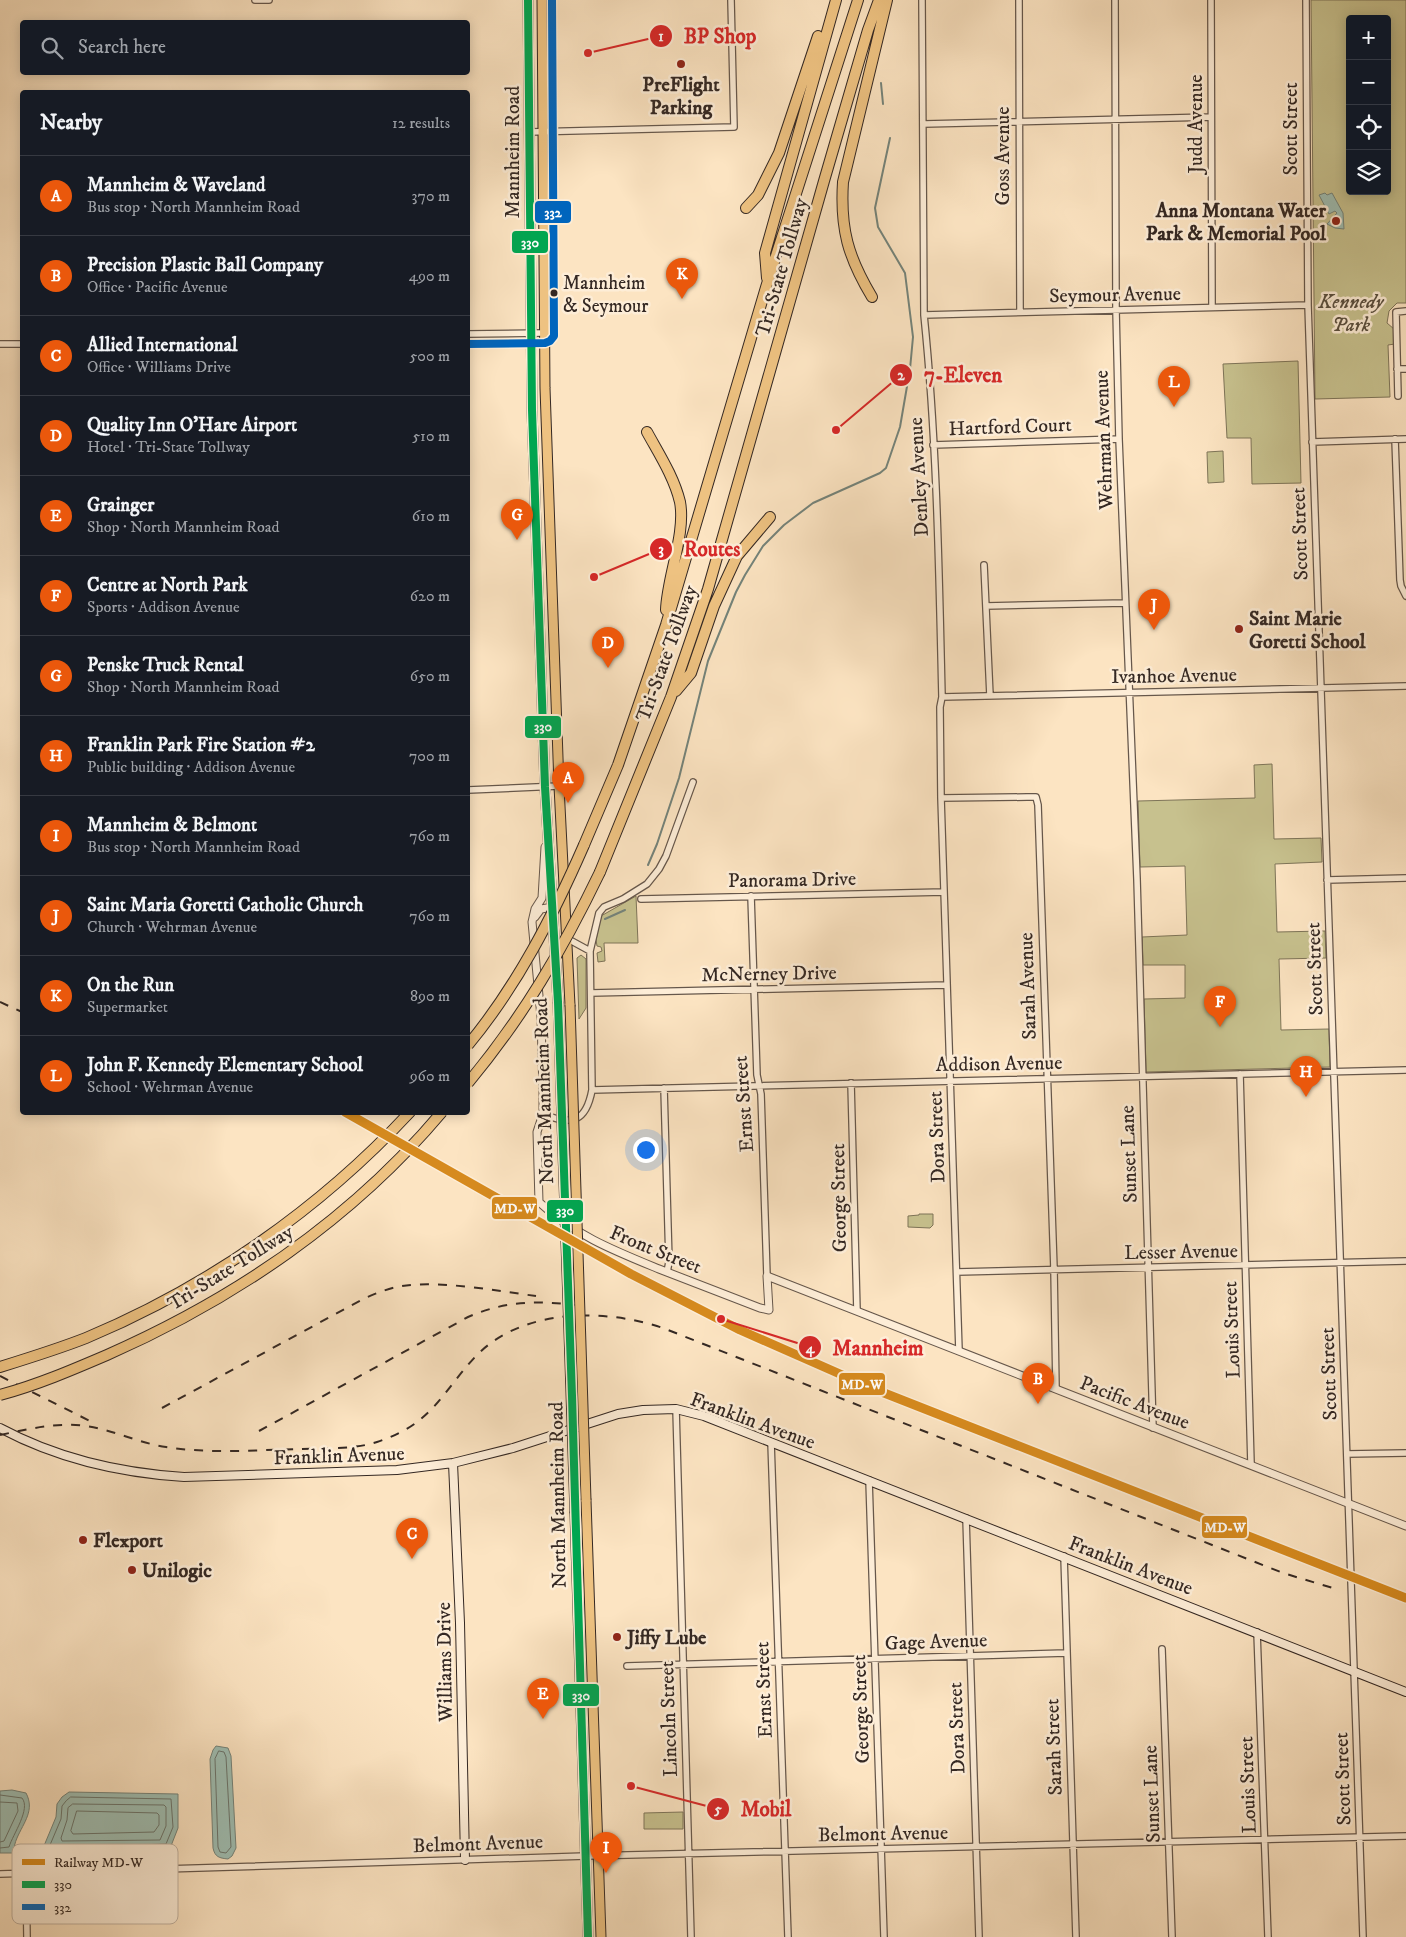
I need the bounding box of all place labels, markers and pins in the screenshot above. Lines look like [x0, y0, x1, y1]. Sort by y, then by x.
callout: BP Shop [649, 18, 766, 54]
marker: PreFlight Parking [675, 58, 687, 70]
place label: PreFlight Parking [642, 73, 720, 121]
place label: Anna Montana Water Park & Memorial Pool [1146, 199, 1327, 247]
marker: Anna Montana Water Park & Memorial Pool [1330, 215, 1342, 227]
pin: K [666, 258, 698, 299]
place label: Mannheim & Seymour [563, 272, 648, 318]
marker: Mannheim & Seymour [549, 288, 559, 298]
callout: 7-Eleven [889, 357, 1012, 393]
pin: L [1158, 366, 1190, 407]
pin: G [501, 499, 533, 540]
callout: Routes [649, 531, 750, 567]
pin: J [1138, 589, 1170, 630]
place label: Saint Marie Goretti School [1249, 607, 1367, 655]
marker: Saint Marie Goretti School [1233, 623, 1245, 635]
pin: D [592, 627, 624, 668]
pin: A [552, 762, 584, 803]
pin: F [1204, 986, 1236, 1027]
pin: H [1290, 1056, 1322, 1097]
callout: Mannheim [797, 1329, 933, 1365]
pin: B [1022, 1363, 1054, 1404]
pin: C [396, 1518, 428, 1559]
place label: Flexport [93, 1529, 163, 1554]
marker: Flexport [77, 1534, 89, 1546]
place label: Unilogic [142, 1559, 212, 1584]
marker: Unilogic [126, 1564, 138, 1576]
place label: Jiffy Lube [625, 1626, 707, 1651]
marker: Jiffy Lube [611, 1631, 623, 1643]
pin: E [527, 1678, 559, 1719]
callout: Mobil [705, 1791, 801, 1827]
pin: I [590, 1832, 622, 1873]

